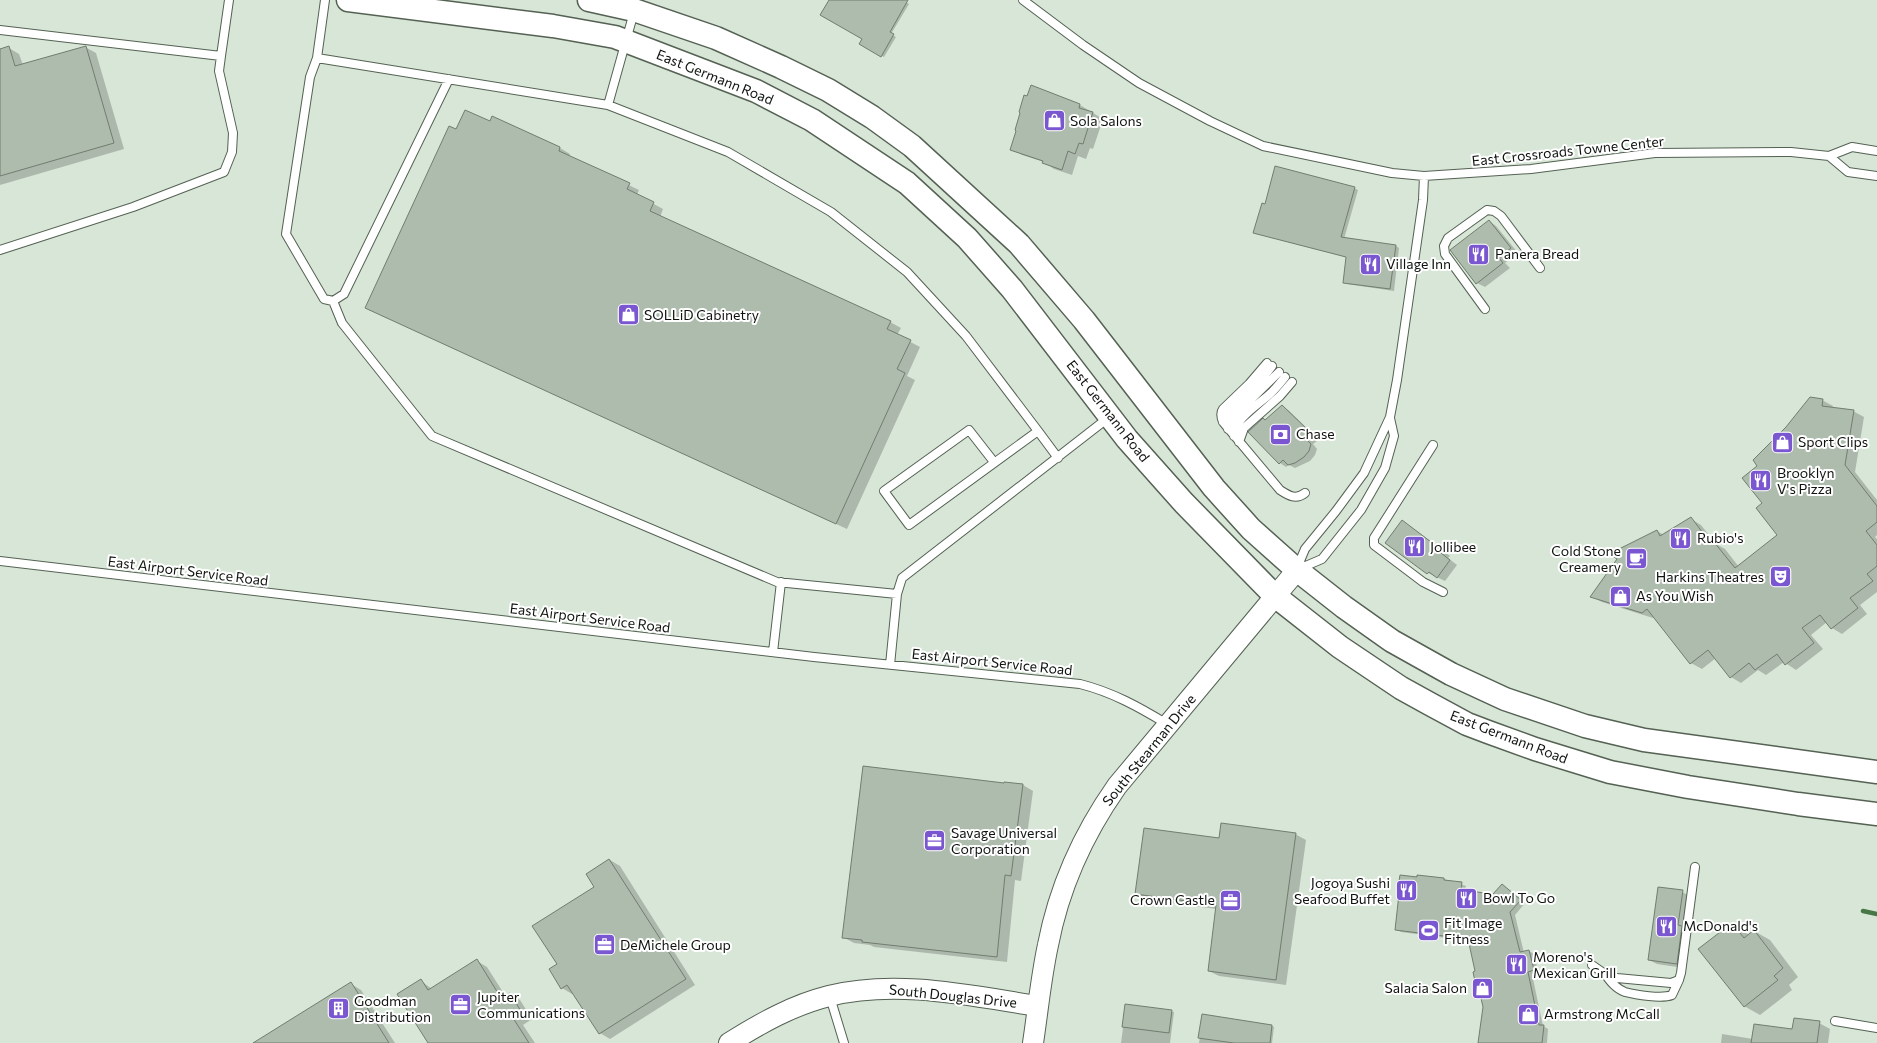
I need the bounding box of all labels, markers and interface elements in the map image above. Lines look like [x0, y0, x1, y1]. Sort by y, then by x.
street label: East Germann Road [654, 45, 776, 108]
shop icon: Sola Salons [1042, 109, 1066, 133]
place label: Sola Salons [1070, 112, 1142, 129]
street label: East Crossroads Towne Center [1471, 132, 1665, 169]
restaurant icon: Panera Bread [1467, 242, 1491, 266]
place label: Panera Bread [1495, 245, 1579, 262]
restaurant icon: Village Inn [1358, 252, 1382, 276]
place label: Village Inn [1386, 255, 1451, 272]
shop icon: SOLLiD Cabinetry [616, 303, 640, 327]
place label: SOLLiD Cabinetry [644, 306, 759, 323]
street label: East Germann Road [1063, 356, 1153, 465]
bank icon: Chase [1268, 422, 1292, 446]
place label: Chase [1296, 425, 1335, 442]
shop icon: Sport Clips [1770, 430, 1794, 454]
place label: Sport Clips [1798, 433, 1868, 450]
place label: Brooklyn V's Pizza [1777, 464, 1835, 497]
restaurant icon: Brooklyn V's Pizza [1749, 469, 1773, 493]
restaurant icon: Rubio's [1669, 526, 1693, 550]
place label: Rubio's [1697, 529, 1744, 546]
restaurant icon: Jollibee [1402, 535, 1426, 559]
place label: Jollibee [1430, 538, 1476, 555]
place label: Cold Stone Creamery [1551, 542, 1621, 575]
cafe icon: Cold Stone Creamery [1625, 547, 1649, 571]
street label: East Airport Service Road [107, 552, 269, 589]
theatre icon: Harkins Theatres [1768, 565, 1792, 589]
place label: Harkins Theatres [1656, 568, 1764, 585]
shop icon: As You Wish [1608, 584, 1632, 608]
place label: As You Wish [1636, 587, 1714, 604]
street label: East Airport Service Road [509, 599, 671, 636]
street label: East Airport Service Road [911, 645, 1073, 678]
street label: South Stearman Drive [1098, 690, 1199, 809]
street label: East Germann Road [1448, 706, 1570, 767]
place label: Savage Universal Corporation [951, 824, 1057, 857]
office icon: Savage Universal Corporation [923, 829, 947, 853]
place label: Jogoya Sushi Seafood Buffet [1294, 874, 1390, 907]
restaurant icon: Jogoya Sushi Seafood Buffet [1394, 879, 1418, 903]
restaurant icon: Bowl To Go [1455, 886, 1479, 910]
office icon: Crown Castle [1219, 888, 1243, 912]
place label: Bowl To Go [1483, 889, 1555, 906]
place label: Crown Castle [1130, 891, 1215, 908]
place label: Fit Image Fitness [1444, 914, 1502, 947]
restaurant icon: McDonald's [1655, 914, 1679, 938]
place label: McDonald's [1683, 917, 1758, 934]
sports icon: Fit Image Fitness [1416, 919, 1440, 943]
office icon: DeMichele Group [592, 933, 616, 957]
place label: DeMichele Group [620, 936, 731, 953]
place label: Moreno's Mexican Grill [1533, 948, 1616, 981]
restaurant icon: Moreno's Mexican Grill [1505, 953, 1529, 977]
shop icon: Salacia Salon [1471, 976, 1495, 1000]
place label: Salacia Salon [1385, 979, 1467, 996]
street label: South Douglas Drive [888, 980, 1018, 1011]
place label: Jupiter Communications [477, 988, 585, 1021]
place label: Goodman Distribution [354, 992, 431, 1025]
office icon: Jupiter Communications [449, 993, 473, 1017]
building icon: Goodman Distribution [326, 997, 350, 1021]
shop icon: Armstrong McCall [1516, 1002, 1540, 1026]
place label: Armstrong McCall [1544, 1005, 1660, 1022]

